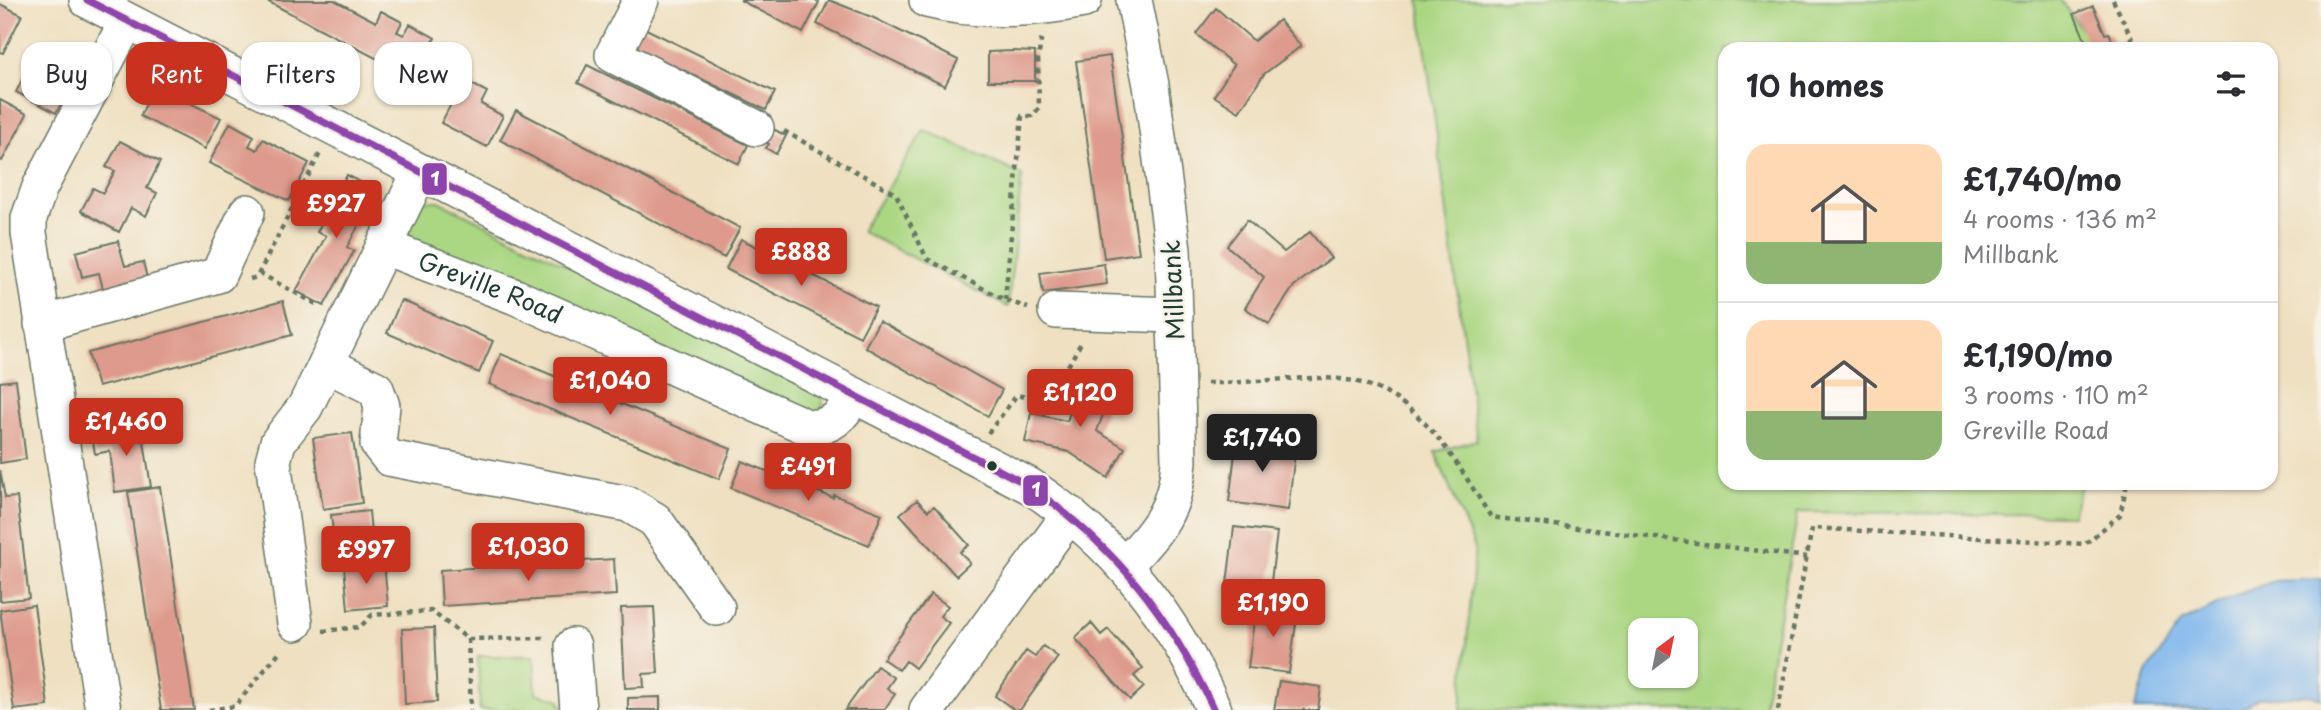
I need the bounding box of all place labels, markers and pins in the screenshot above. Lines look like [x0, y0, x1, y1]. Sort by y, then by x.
pin: £927 [295, 180, 377, 240]
pin: £888 [760, 229, 842, 288]
pin: £1,040 [553, 358, 667, 417]
pin: £1,120 [1023, 370, 1137, 429]
pin: £1,460 [69, 398, 183, 458]
pin: £1,740 [1205, 414, 1319, 474]
pin: £491 [767, 444, 849, 503]
unlabelled marker [985, 459, 999, 473]
pin: £1,030 [471, 524, 585, 583]
pin: £997 [325, 526, 407, 586]
pin: £1,190 [1216, 580, 1330, 639]

